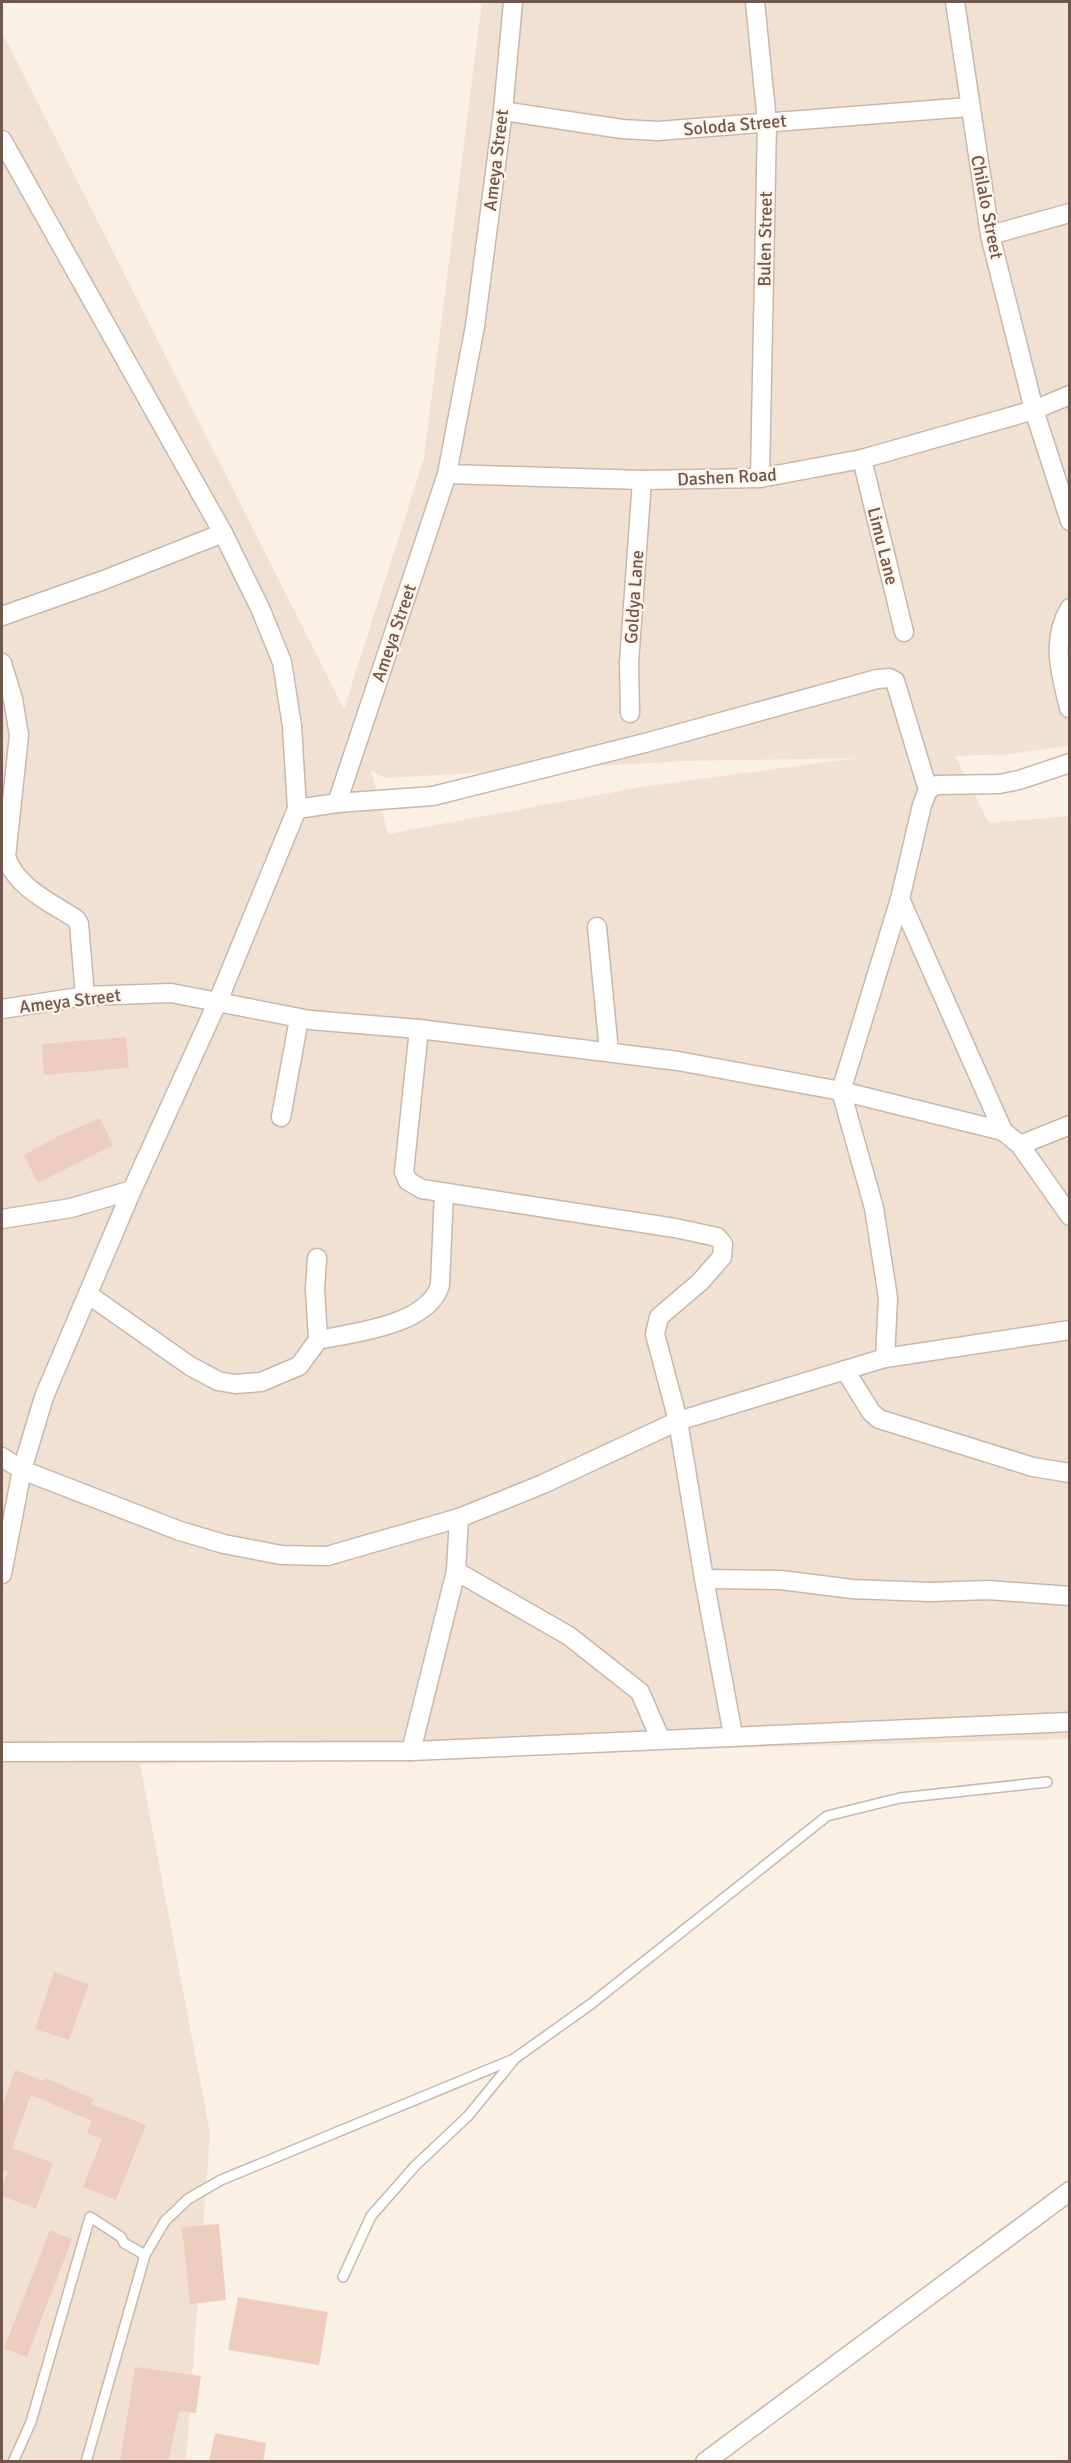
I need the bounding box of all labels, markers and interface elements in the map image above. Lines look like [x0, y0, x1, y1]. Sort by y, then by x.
street label: Ameya Street [479, 108, 513, 212]
street label: Soloda Street [683, 110, 787, 140]
street label: Chilalo Street [966, 153, 1008, 261]
street label: Bulen Street [753, 191, 777, 287]
street label: Dashen Road [677, 463, 777, 491]
street label: Limu Lane [863, 505, 903, 587]
street label: Goldya Lane [620, 549, 648, 645]
street label: Ameya Street [367, 581, 421, 685]
street label: Ameya Street [18, 984, 122, 1018]

